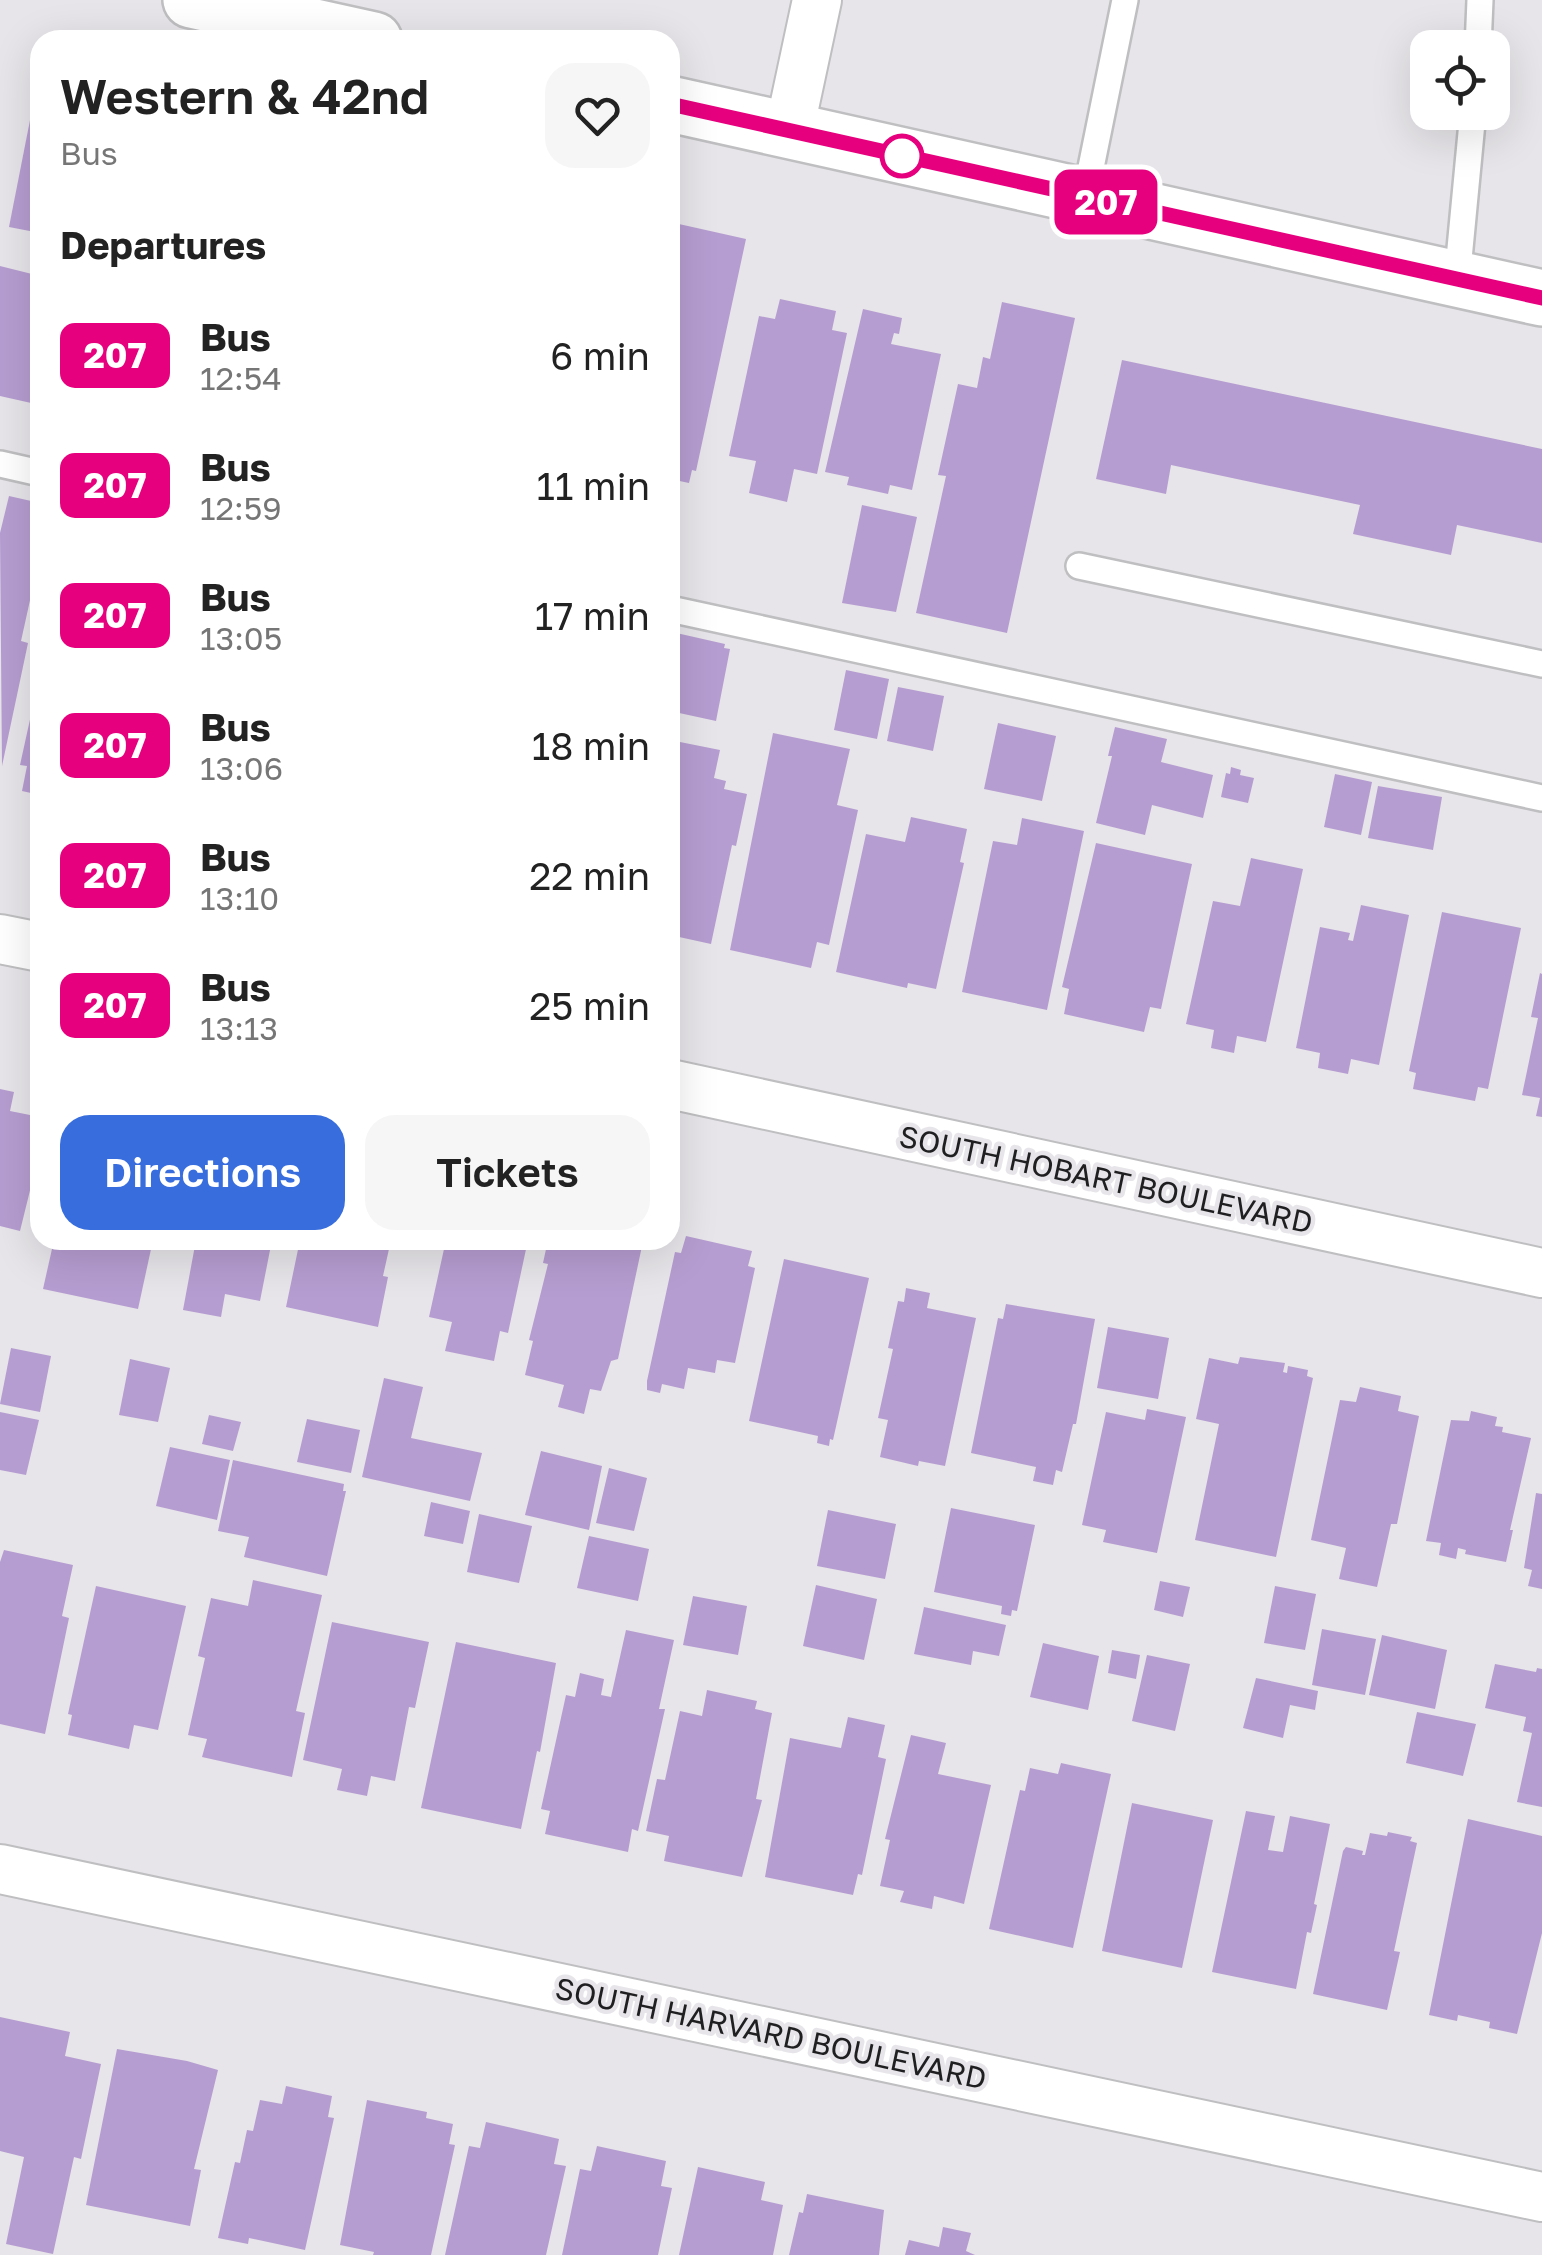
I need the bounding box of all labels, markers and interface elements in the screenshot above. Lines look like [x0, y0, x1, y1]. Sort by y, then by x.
map controls [1410, 30, 1510, 130]
button: locate [1410, 30, 1510, 130]
button: heart [545, 63, 650, 168]
text: Western & 42nd [60, 67, 429, 125]
text: Bus [60, 134, 118, 172]
unlabelled marker [881, 135, 923, 177]
line badge: 207 [1048, 170, 1164, 234]
text: 207 [1074, 181, 1138, 223]
text: Departures [60, 222, 266, 267]
text: Bus [200, 314, 271, 359]
text: 6 min [550, 333, 650, 378]
text: 207 [83, 334, 147, 376]
text: 12:54 [200, 359, 282, 397]
text: Bus [200, 444, 271, 489]
text: 11 min [536, 463, 650, 508]
text: 207 [83, 464, 147, 506]
text: 12:59 [200, 489, 282, 527]
text: Bus [200, 574, 271, 619]
text: 17 min [535, 593, 650, 638]
text: 207 [83, 594, 147, 636]
text: 13:05 [200, 619, 282, 657]
text: Bus [200, 704, 271, 749]
text: 18 min [532, 723, 650, 768]
text: 207 [83, 724, 147, 766]
text: 13:06 [200, 749, 283, 787]
text: Bus [200, 834, 271, 879]
text: 22 min [529, 853, 650, 898]
text: 207 [83, 854, 147, 896]
text: 13:10 [200, 879, 279, 917]
text: Bus [200, 964, 271, 1009]
text: 25 min [529, 983, 650, 1028]
text: 207 [83, 984, 147, 1026]
text: 13:13 [200, 1009, 278, 1047]
button: Directions [60, 1115, 345, 1230]
button: Tickets [365, 1115, 650, 1230]
street label: SOUTH HOBART BOULEVARD [896, 1118, 1316, 1240]
street label: SOUTH HARVARD BOULEVARD [552, 1970, 990, 2096]

